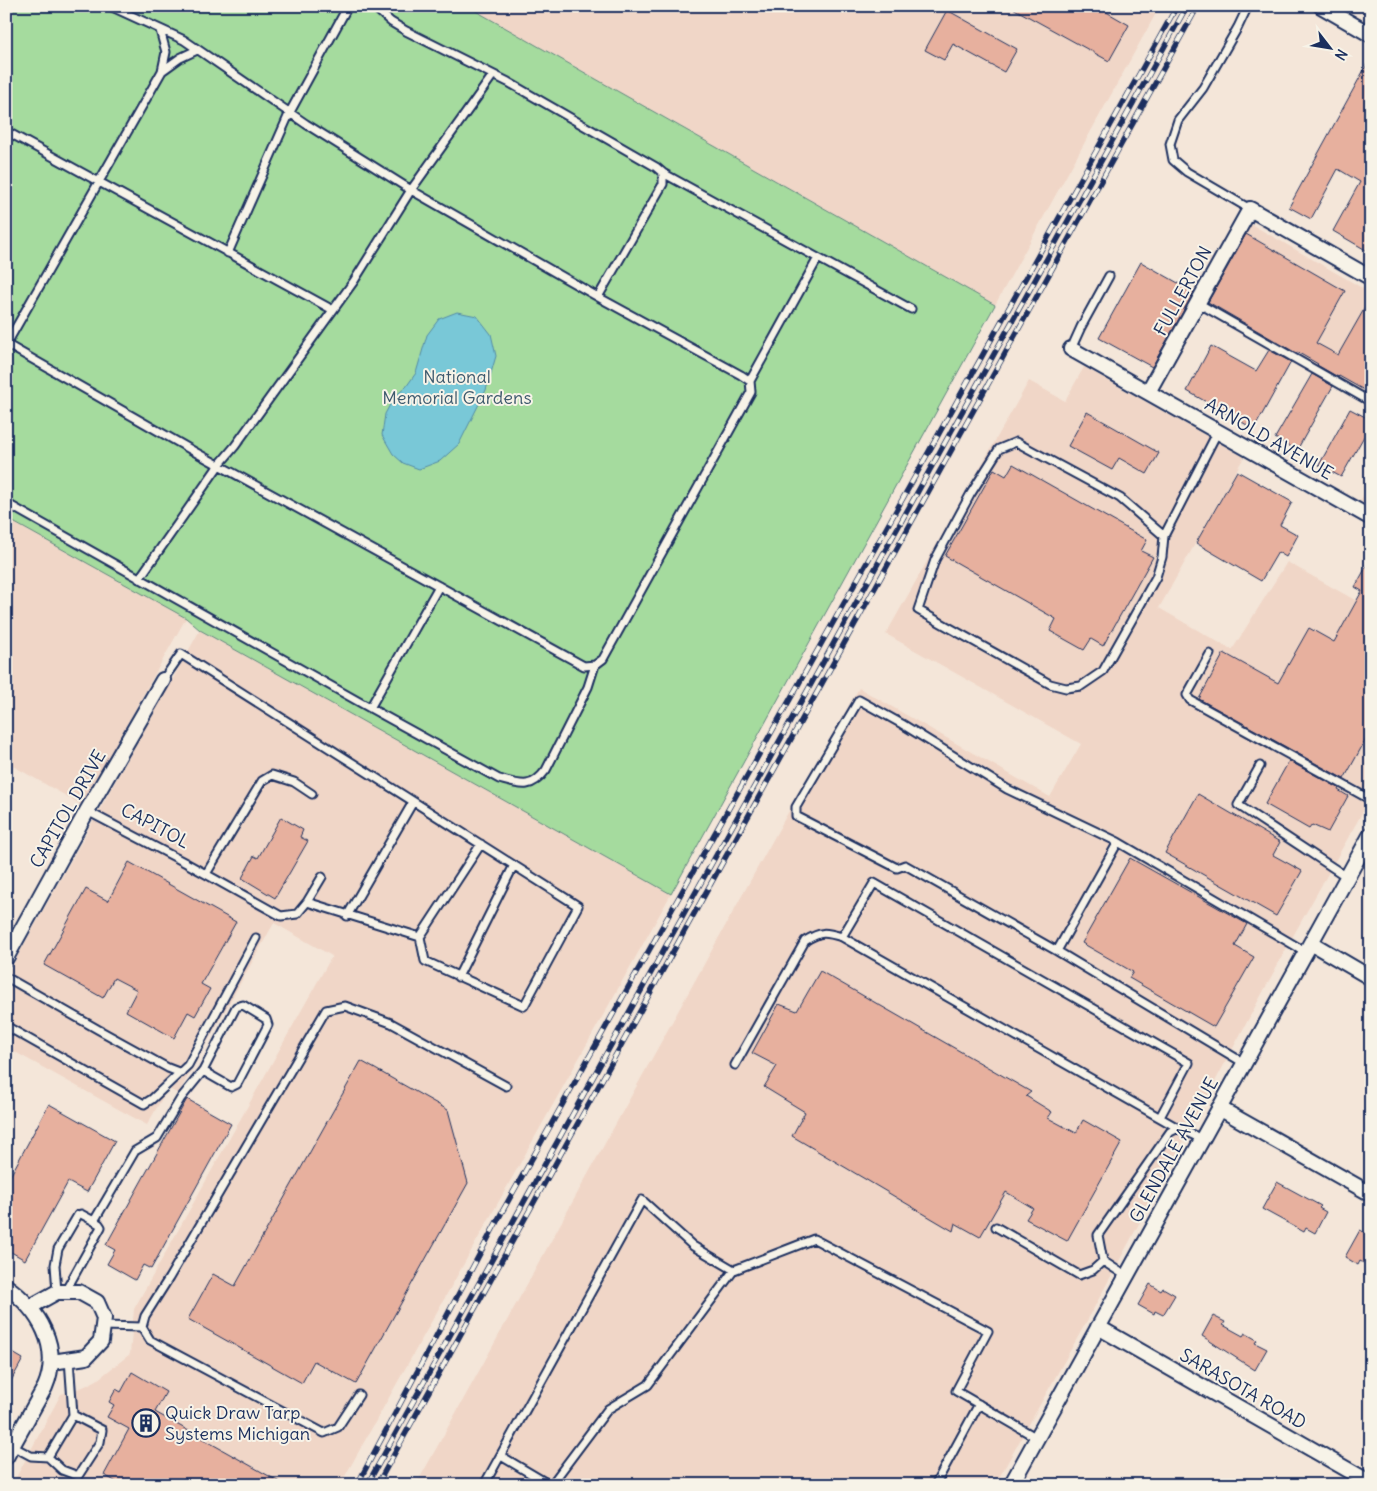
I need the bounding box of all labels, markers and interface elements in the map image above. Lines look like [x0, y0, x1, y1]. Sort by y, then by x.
north arrow [1304, 22, 1354, 72]
text: N [1331, 46, 1351, 63]
street label: FULLERTON [1149, 242, 1217, 340]
park label: National Memorial Gardens [382, 365, 532, 409]
street label: ARNOLD AVENUE [1201, 393, 1338, 485]
street label: CAPITOL DRIVE [24, 746, 111, 872]
street label: CAPITOL [117, 798, 194, 853]
street label: GLENDALE AVENUE [1124, 1073, 1223, 1227]
street label: SARASOTA ROAD [1176, 1343, 1311, 1434]
place label: Quick Draw Tarp Systems Michigan [165, 1401, 310, 1445]
building icon: Quick Draw Tarp Systems Michigan [131, 1408, 161, 1438]

